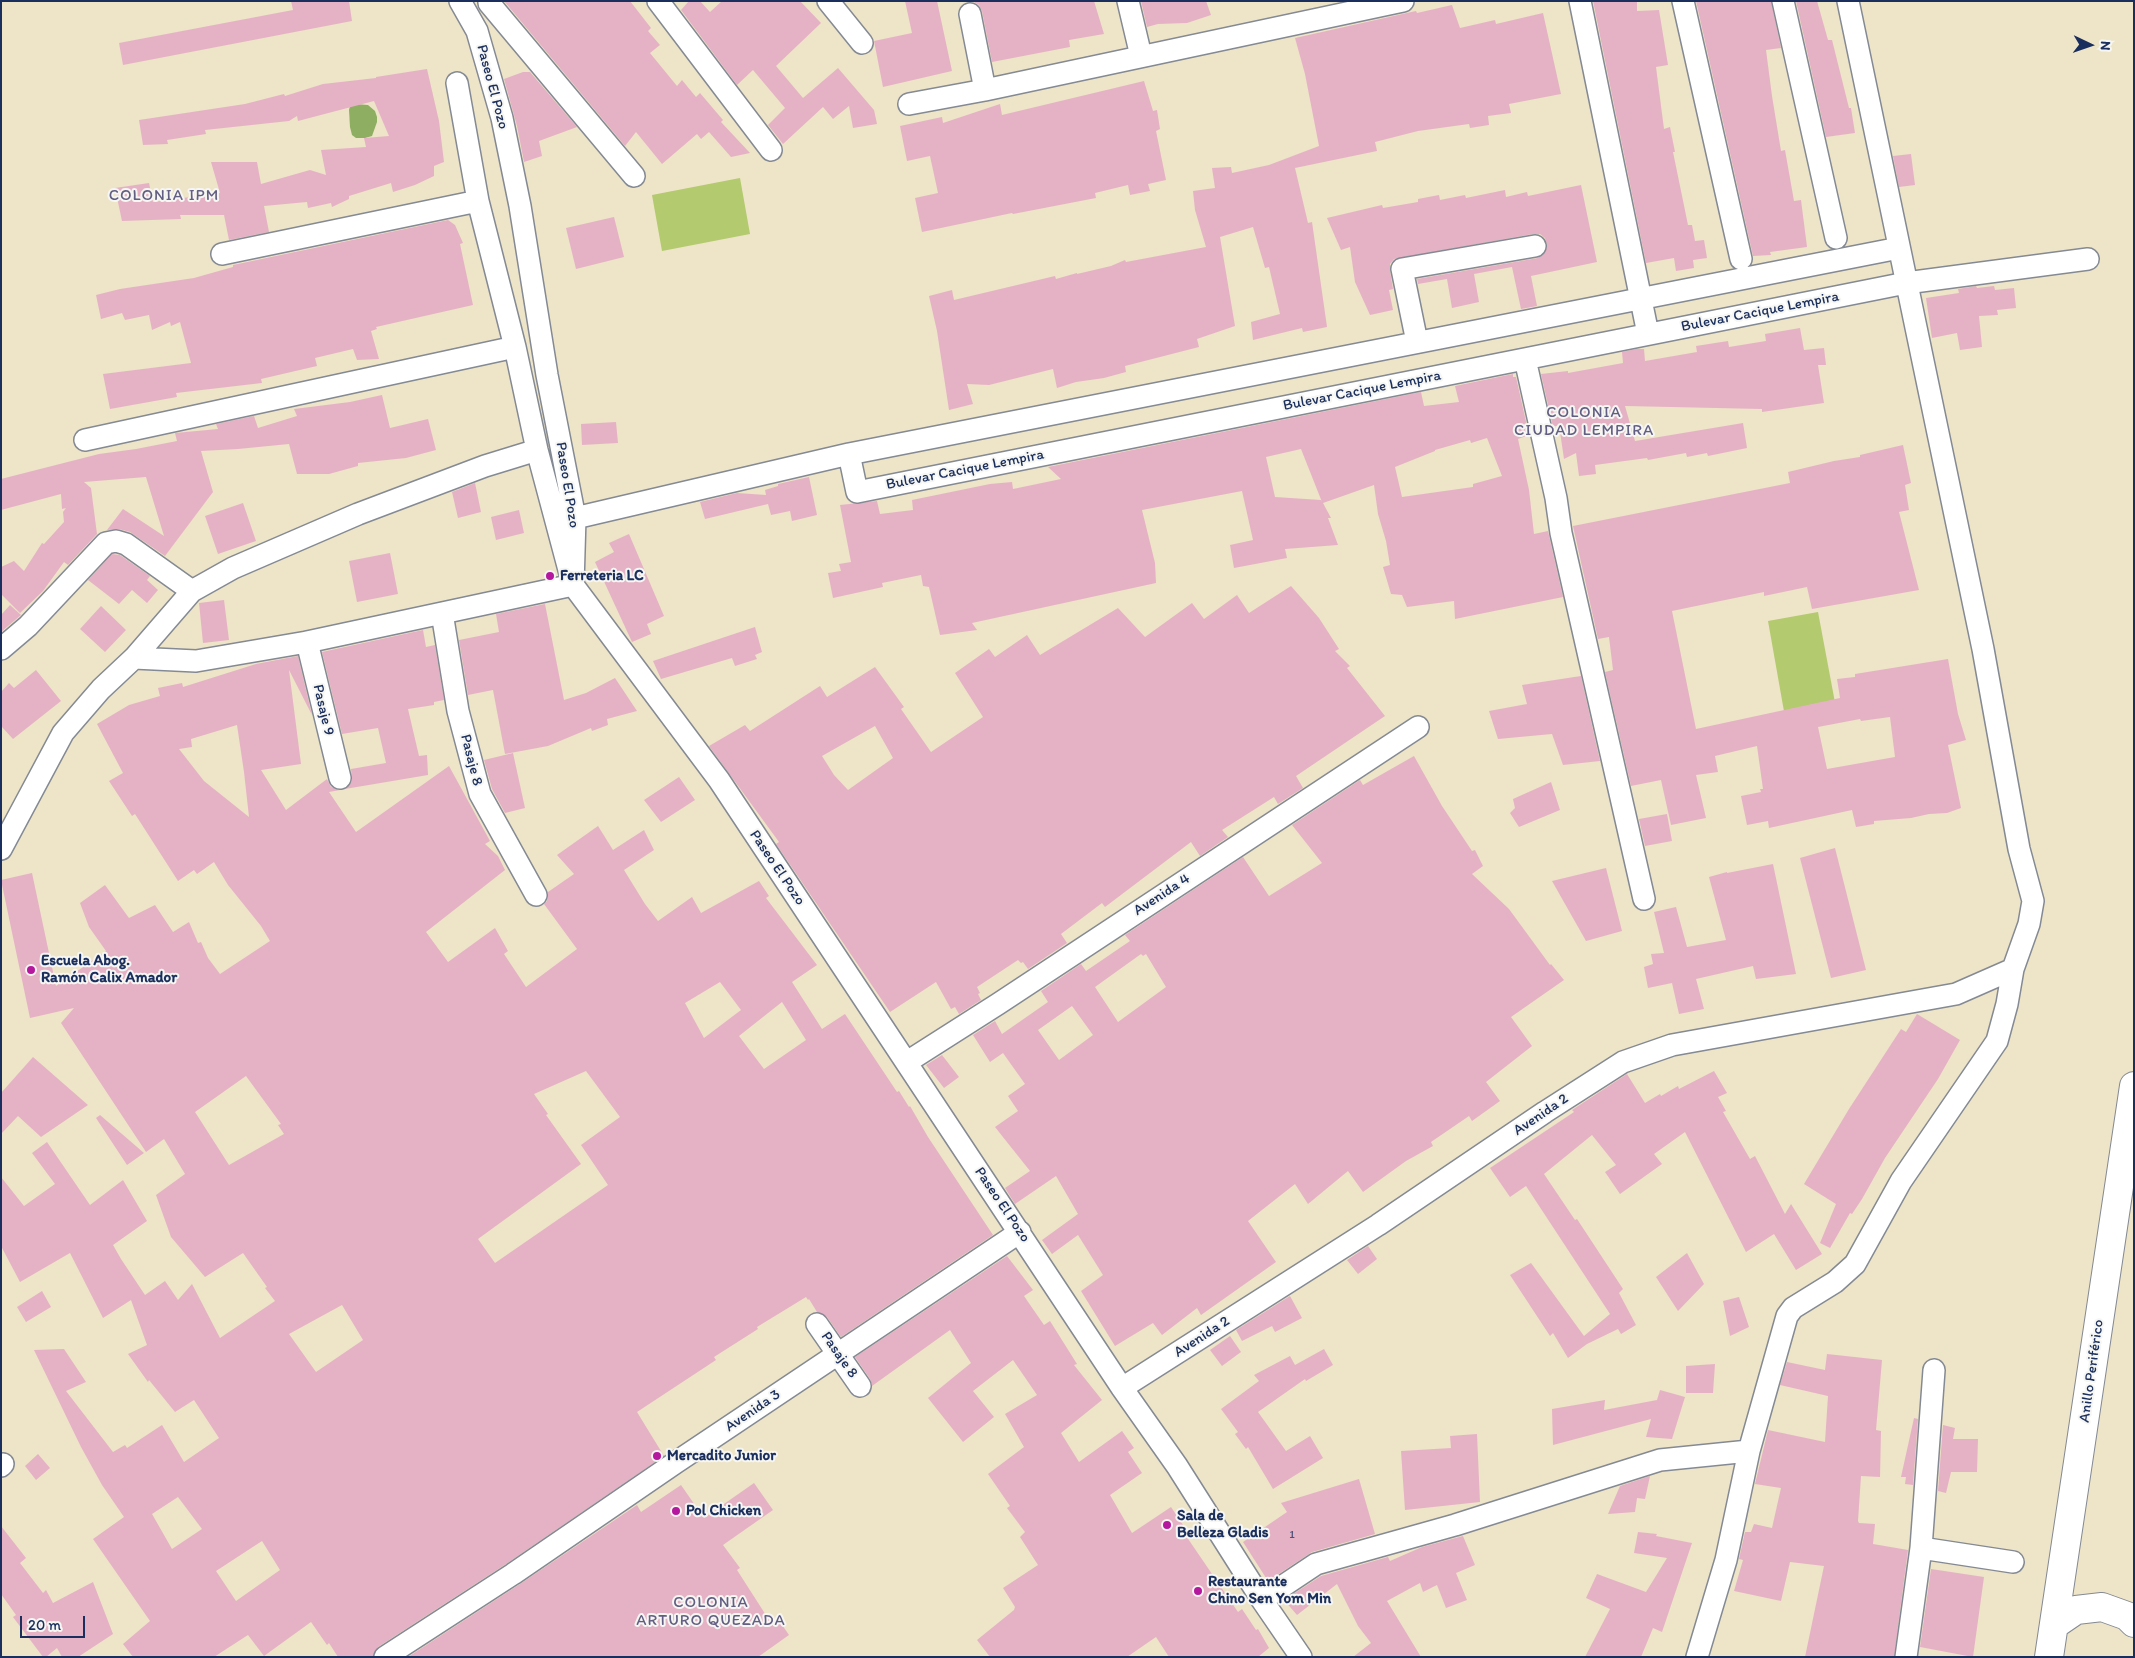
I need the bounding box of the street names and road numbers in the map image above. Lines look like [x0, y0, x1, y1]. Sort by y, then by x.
street label: Paseo El Pozo [472, 43, 512, 131]
street label: Bulevar Cacique Lempira [1679, 288, 1841, 336]
street label: Bulevar Cacique Lempira [1281, 367, 1443, 415]
street label: Paseo El Pozo [551, 441, 583, 529]
street label: Bulevar Cacique Lempira [884, 446, 1046, 494]
street label: Pasaje 9 [308, 683, 338, 737]
street label: Pasaje 8 [456, 732, 486, 788]
street label: Paseo El Pozo [745, 827, 809, 909]
street label: Avenida 4 [1130, 870, 1194, 920]
street label: Avenida 2 [1510, 1090, 1572, 1140]
street label: Paseo El Pozo [970, 1164, 1034, 1246]
street label: Avenida 2 [1171, 1312, 1233, 1362]
street label: Anillo Periférico [2076, 1318, 2108, 1424]
street label: Pasaje 8 [817, 1328, 861, 1382]
street label: Avenida 3 [722, 1386, 784, 1436]

